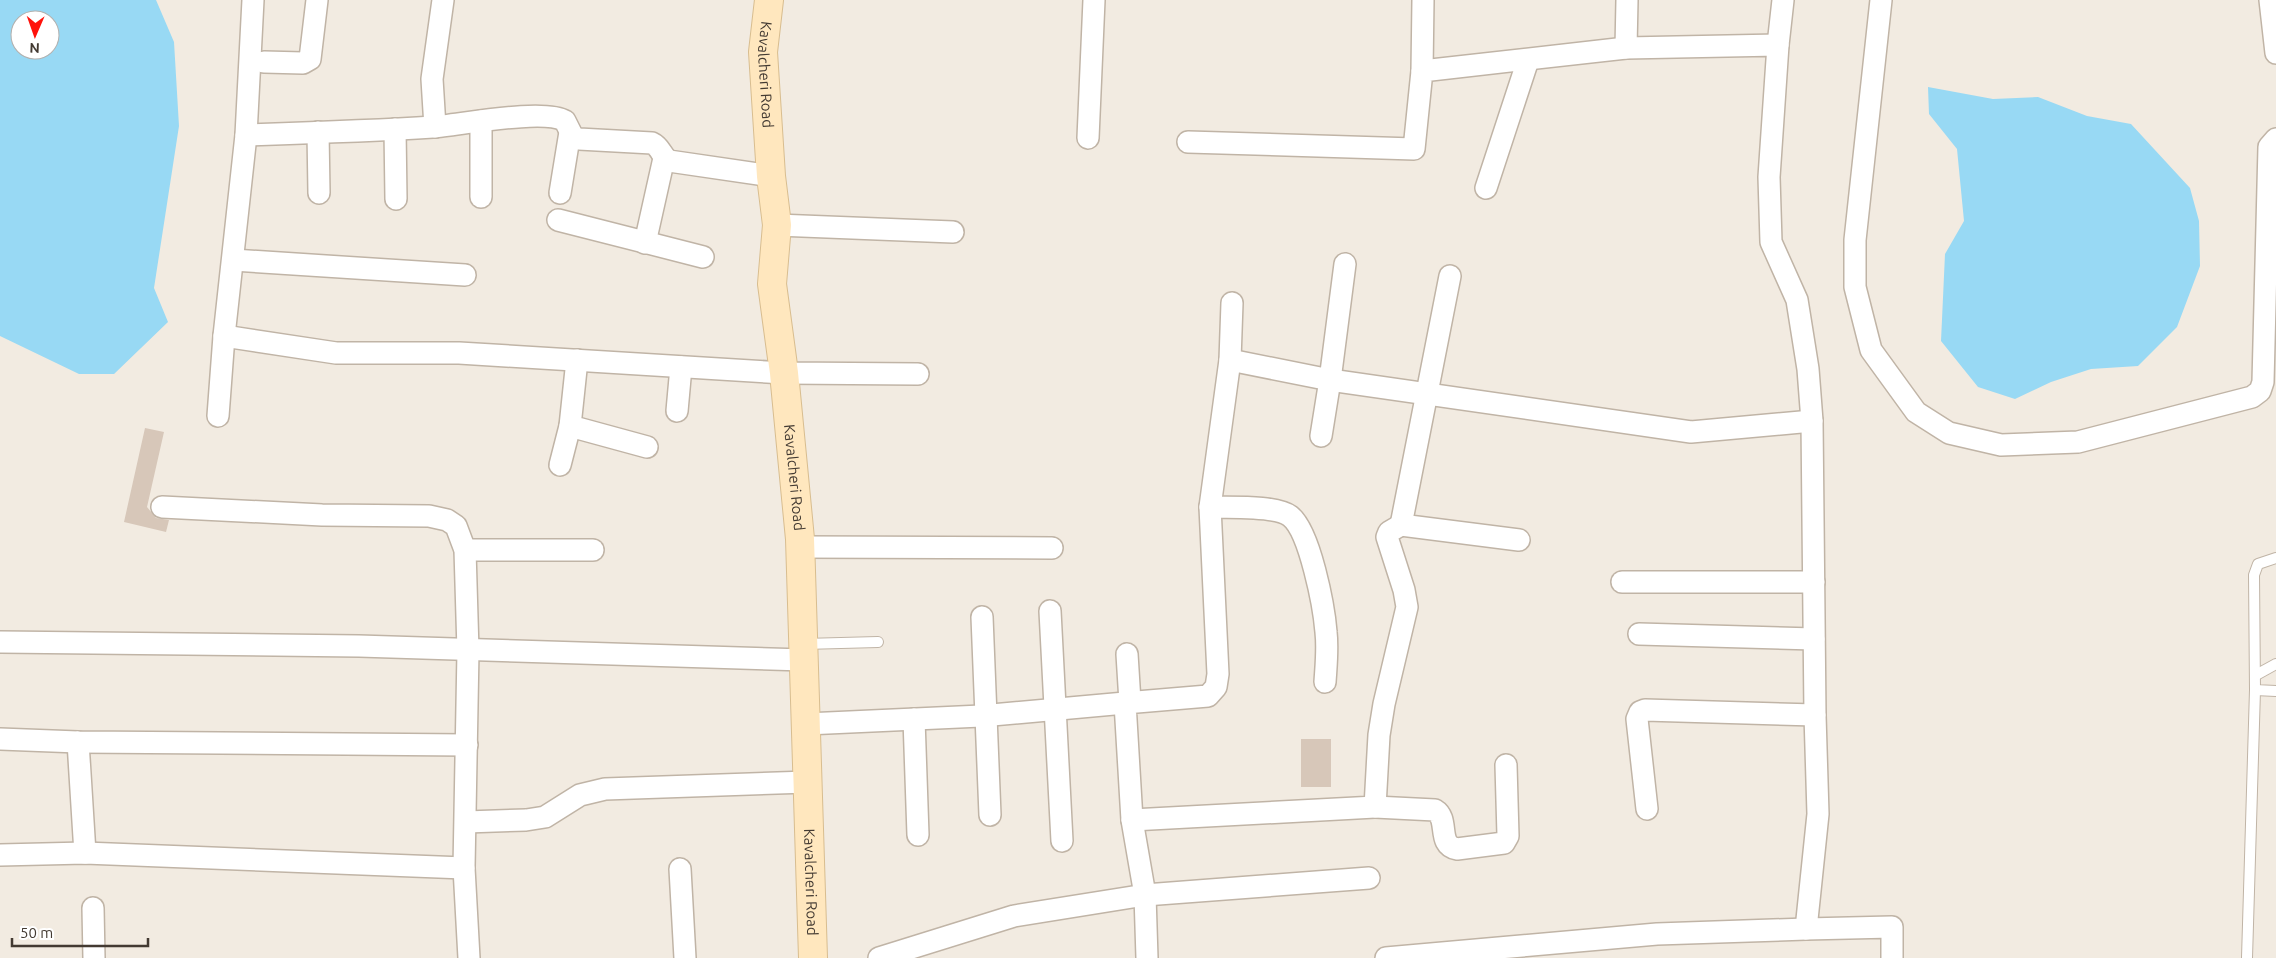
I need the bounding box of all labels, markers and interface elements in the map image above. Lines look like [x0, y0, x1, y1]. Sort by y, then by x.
north arrow [10, 10, 60, 60]
street label: Kavalcheri Road [755, 20, 777, 129]
text: N [29, 40, 40, 56]
street label: Kavalcheri Road [781, 423, 808, 532]
street label: Kavalcheri Road [801, 828, 821, 936]
scale bar [12, 916, 149, 948]
text: 50 m [20, 924, 53, 941]

